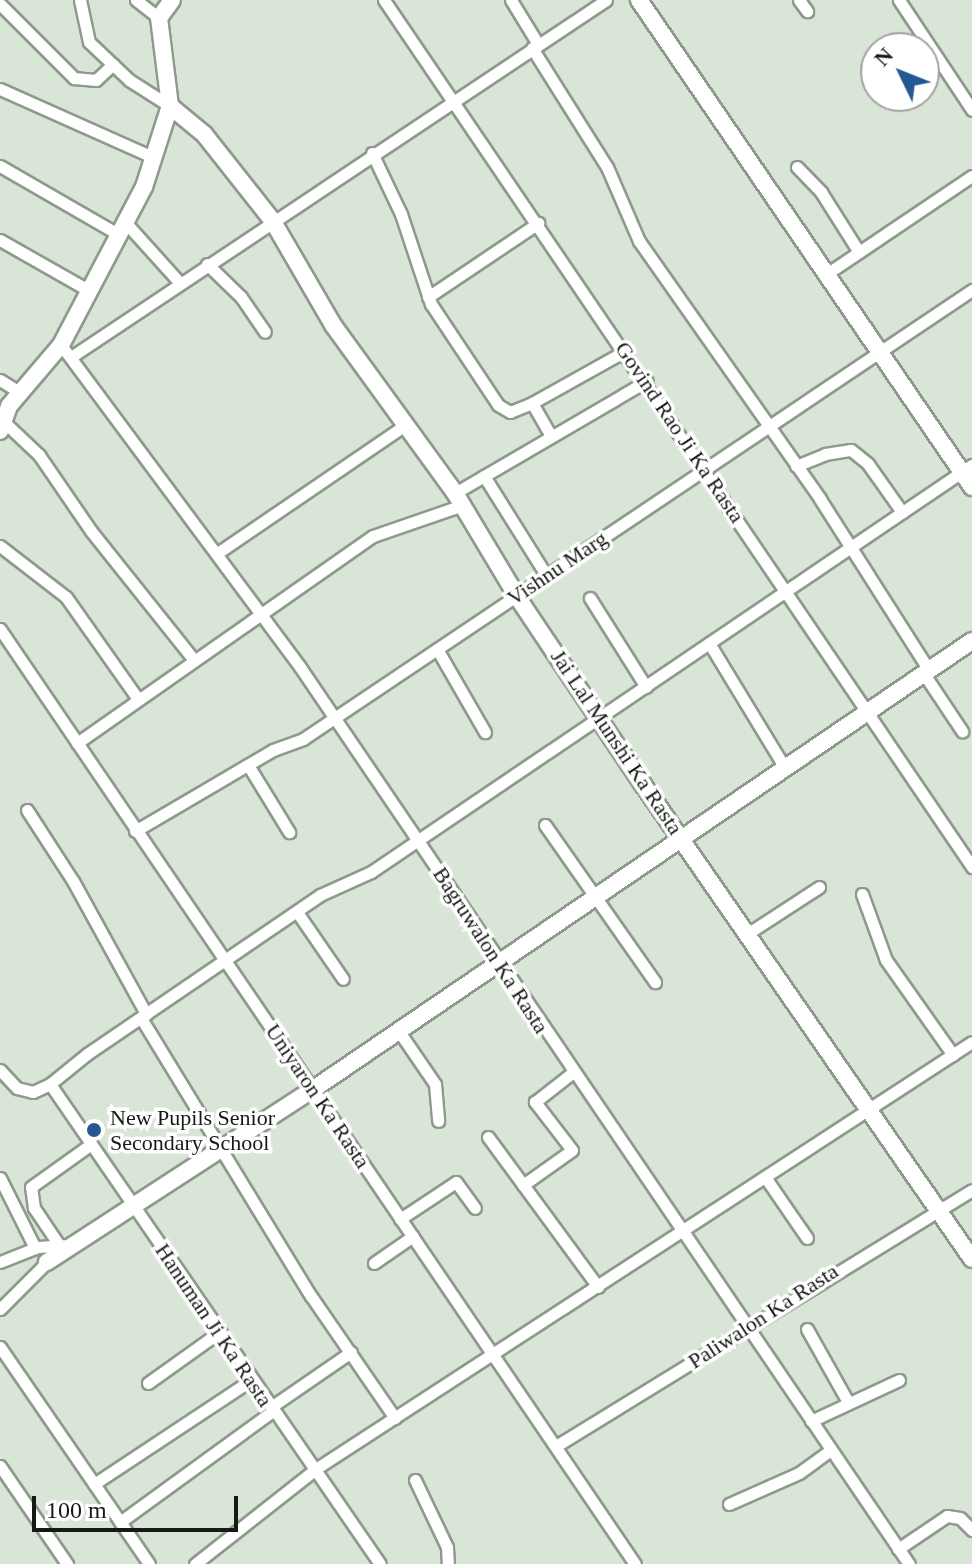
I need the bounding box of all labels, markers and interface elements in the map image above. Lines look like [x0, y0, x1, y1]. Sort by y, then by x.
north arrow [860, 32, 940, 112]
text: N [869, 42, 898, 71]
street label: Govind Rao Ji Ka Rasta [610, 336, 750, 528]
street label: Vishnu Marg [502, 525, 612, 611]
street label: Jai Lal Munshi Ka Rasta [545, 644, 689, 840]
street label: Bagruwalon Ka Rasta [427, 862, 555, 1038]
street label: Uniyaron Ka Rasta [260, 1019, 376, 1173]
place label: New Pupils Senior Secondary School [110, 1104, 275, 1156]
marker: New Pupils Senior Secondary School [85, 1121, 103, 1139]
street label: Hanuman Ji Ka Rasta [150, 1238, 278, 1412]
street label: Paliwalon Ka Rasta [683, 1258, 843, 1374]
scale bar [36, 1480, 242, 1530]
text: 100 m [46, 1497, 107, 1523]

